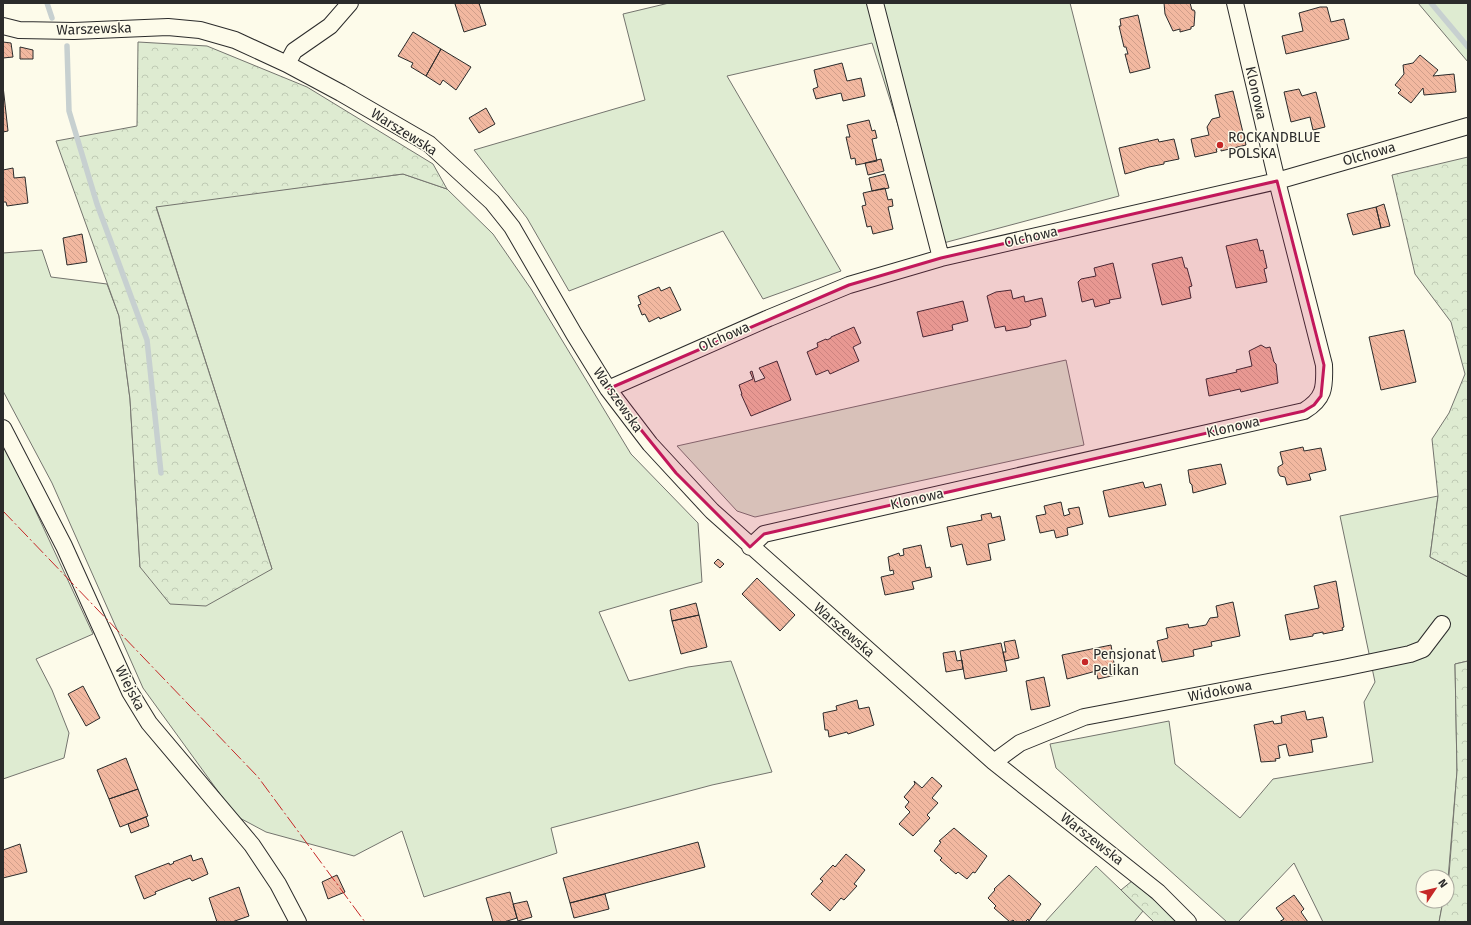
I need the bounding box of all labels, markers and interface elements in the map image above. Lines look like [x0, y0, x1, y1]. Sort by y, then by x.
street label: Warszewska [56, 19, 132, 39]
street label: Klonowa [1242, 65, 1270, 121]
street label: Warszewska [368, 105, 440, 159]
place label: ROCKANDBLUE POLSKA [1228, 129, 1321, 162]
street label: Olchowa [1341, 138, 1397, 170]
marker: ROCKANDBLUE POLSKA [1215, 140, 1225, 150]
street label: Olchowa [1003, 223, 1059, 251]
street label: Olchowa [696, 318, 752, 356]
street label: Warszewska [589, 364, 647, 436]
street label: Klonowa [1205, 413, 1261, 441]
street label: Klonowa [889, 485, 945, 513]
street label: Warszewska [810, 599, 878, 661]
place label: Pensjonat Pelikan [1093, 646, 1157, 679]
marker: Pensjonat Pelikan [1080, 657, 1090, 667]
street label: Wiejska [111, 663, 149, 713]
street label: Widokowa [1187, 676, 1253, 706]
street label: Warszewska [1057, 809, 1127, 869]
north arrow [1415, 869, 1455, 909]
text: N [1435, 877, 1450, 890]

